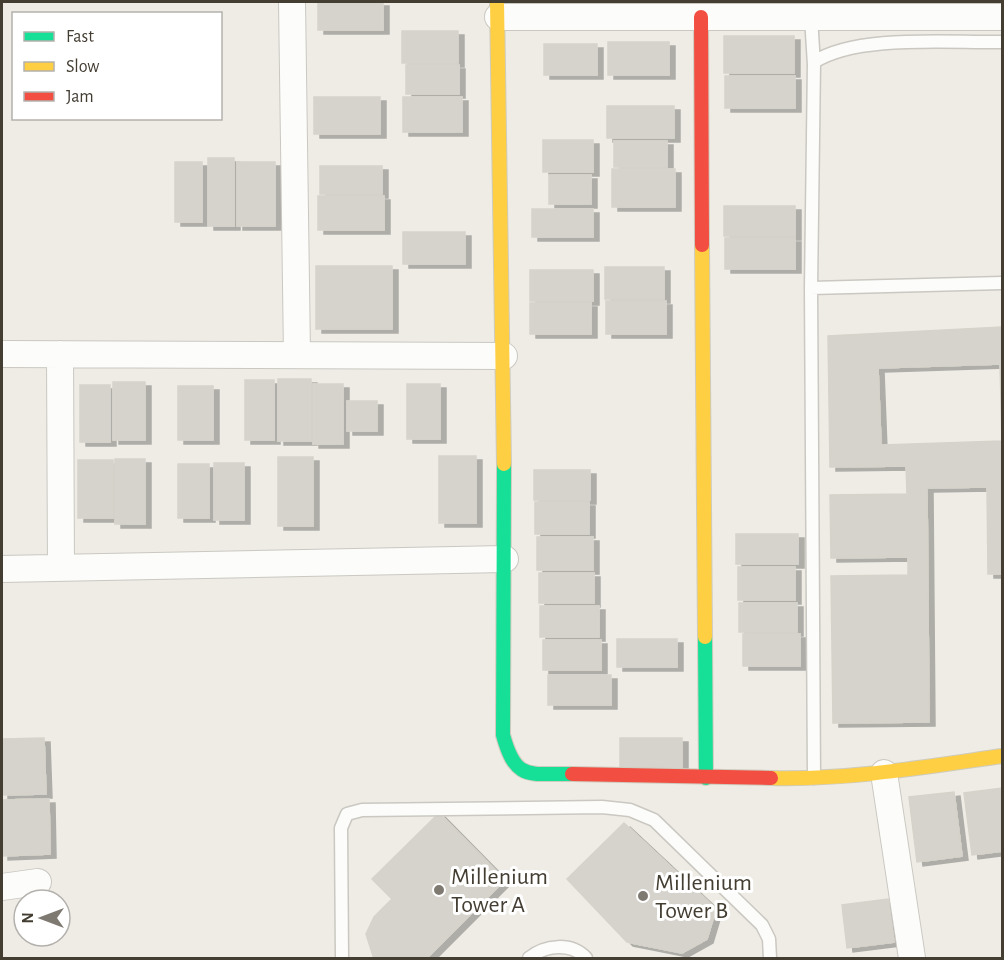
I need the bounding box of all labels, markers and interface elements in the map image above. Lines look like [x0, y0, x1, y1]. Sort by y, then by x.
legend [12, 12, 222, 120]
text: Fast [66, 28, 94, 46]
text: Slow [66, 58, 99, 76]
text: Jam [66, 88, 94, 106]
place label: Millenium Tower A [451, 865, 548, 917]
place label: Millenium Tower B [655, 871, 752, 923]
marker: Millenium Tower A [432, 883, 446, 897]
north arrow [12, 888, 72, 948]
marker: Millenium Tower B [636, 889, 650, 903]
text: N [20, 912, 36, 924]

